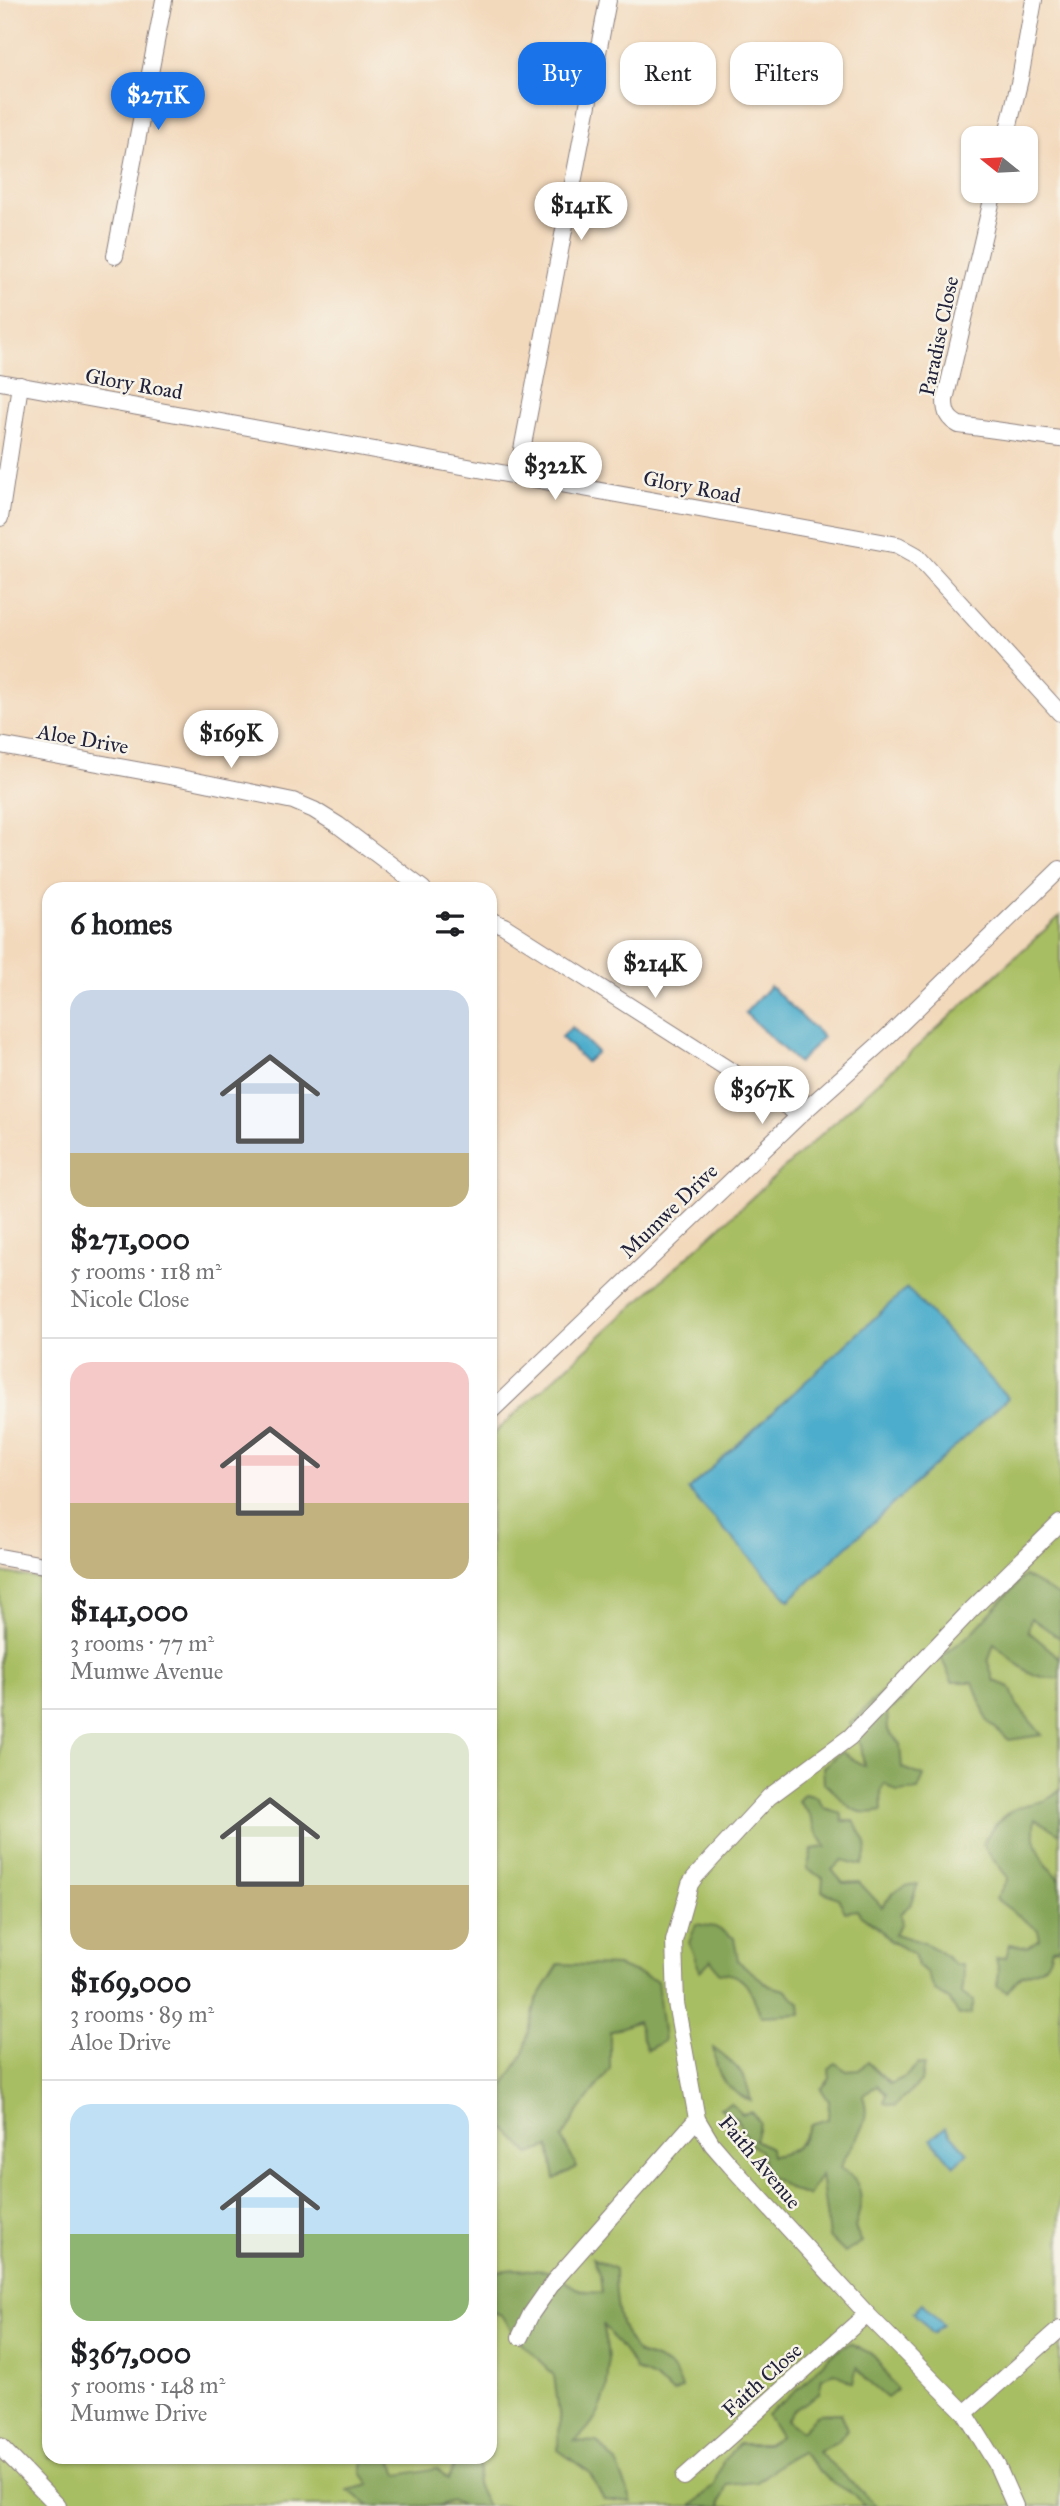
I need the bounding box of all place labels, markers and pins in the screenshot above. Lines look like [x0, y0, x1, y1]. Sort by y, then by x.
pin: $271K [109, 72, 207, 132]
pin: $141K [532, 182, 630, 242]
pin: $322K [506, 442, 604, 502]
pin: $169K [182, 710, 280, 770]
pin: $214K [606, 940, 704, 1000]
pin: $367K [713, 1066, 811, 1126]

